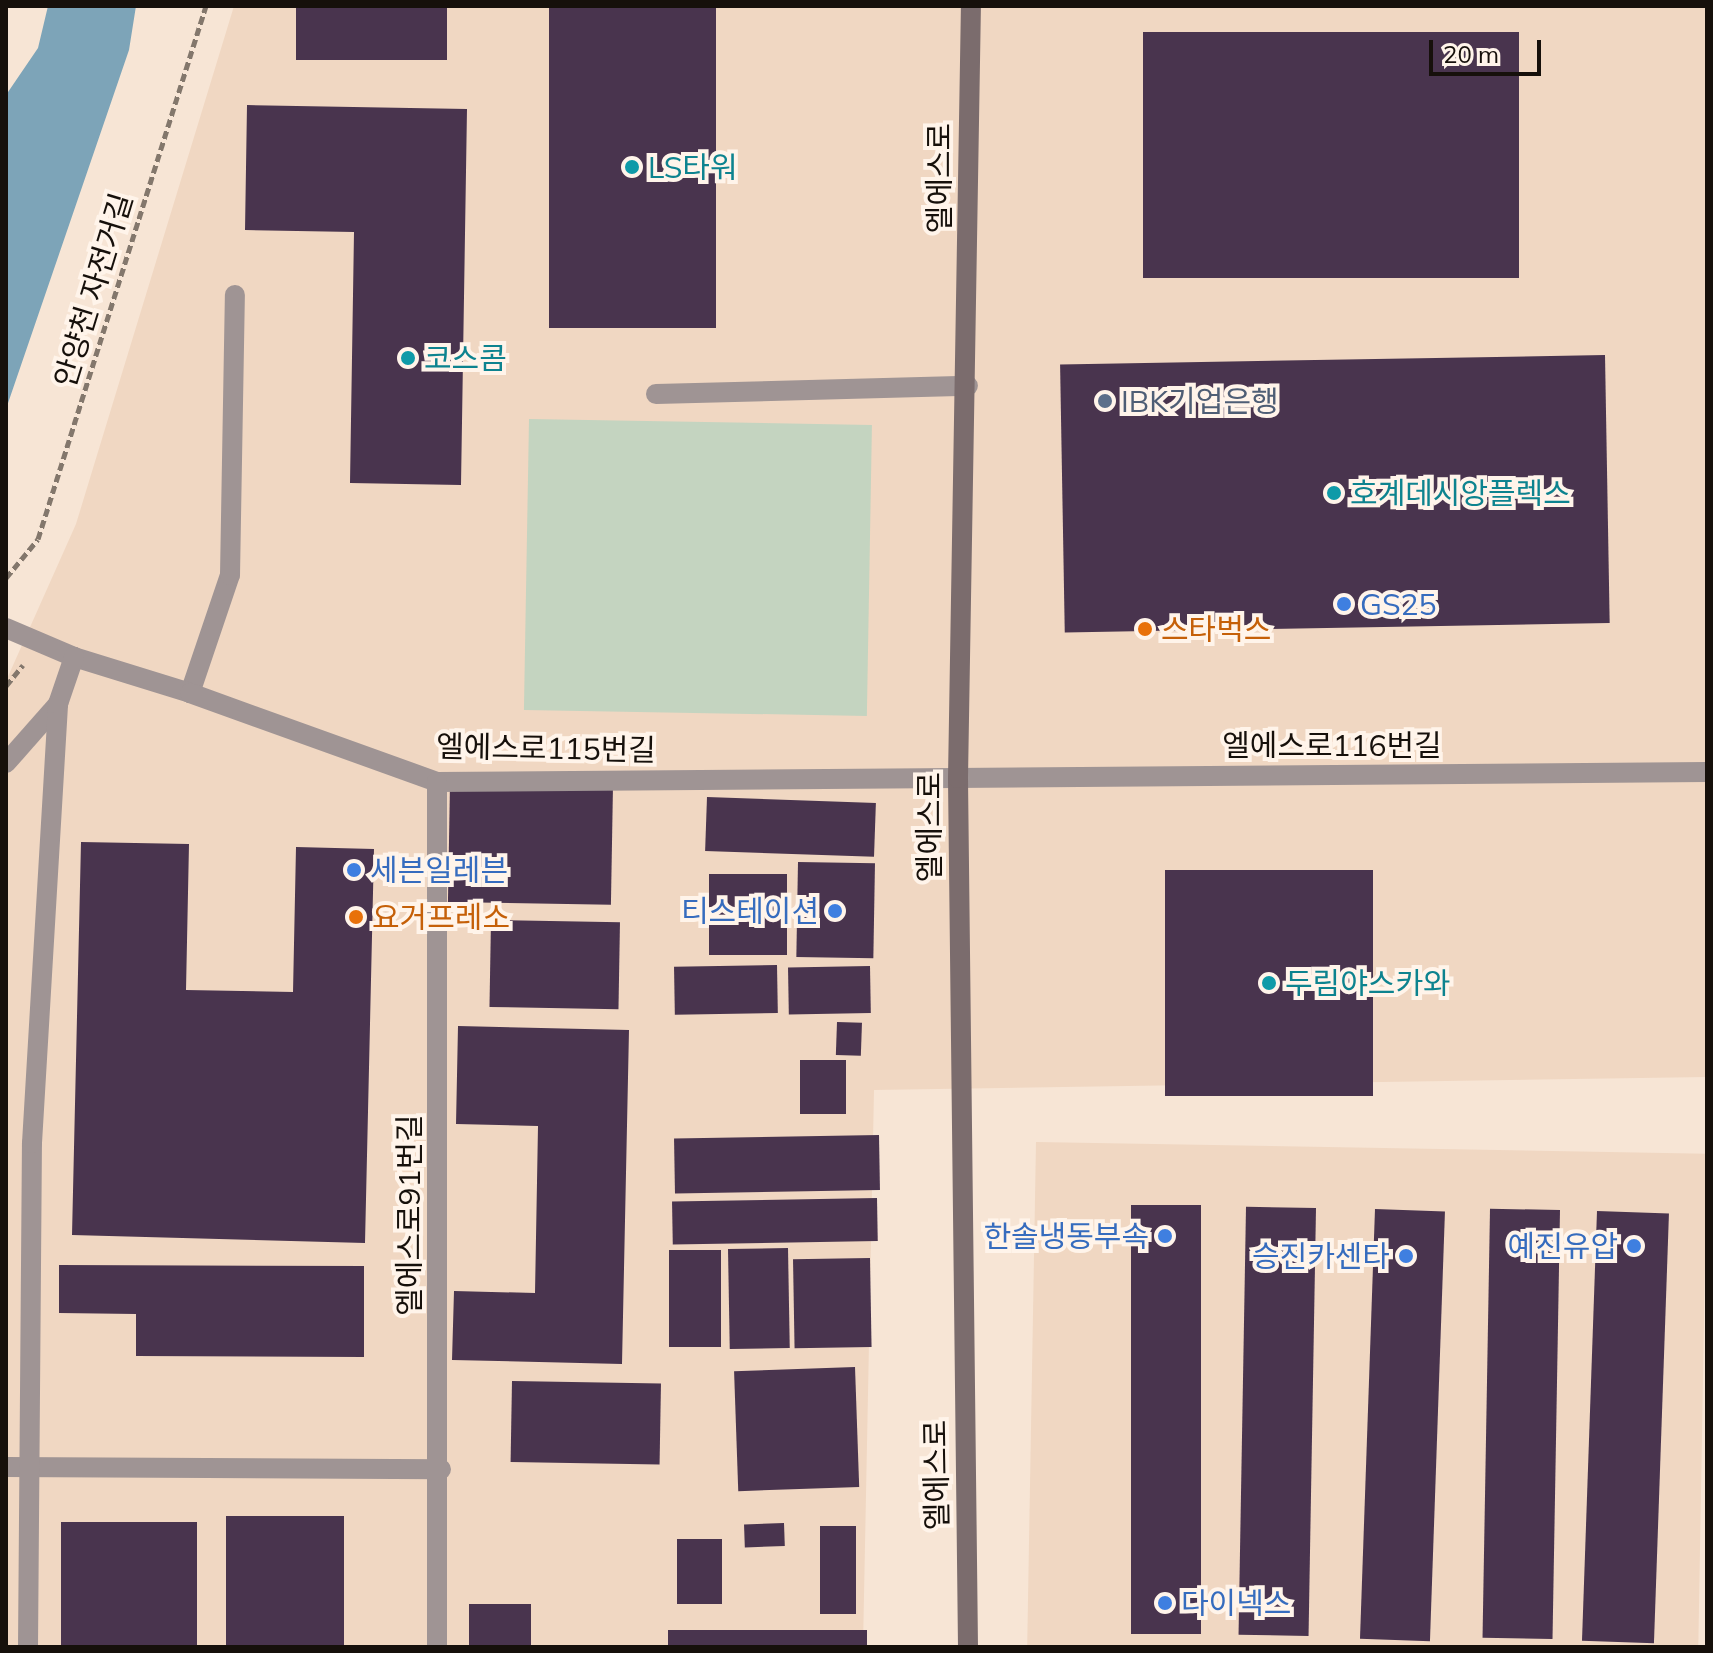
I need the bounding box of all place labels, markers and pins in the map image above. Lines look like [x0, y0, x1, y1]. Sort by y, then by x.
place label: LS타워 [648, 149, 738, 185]
marker: LS타워 [623, 158, 641, 176]
place label: 코스콤 [424, 340, 507, 376]
marker: 코스콤 [399, 349, 417, 367]
place label: IBK기업은행 [1121, 383, 1279, 419]
marker: IBK기업은행 [1096, 392, 1114, 410]
place label: 호계데시앙플렉스 [1350, 475, 1571, 511]
marker: 호계데시앙플렉스 [1325, 484, 1343, 502]
place label: GS25 [1360, 586, 1437, 622]
marker: GS25 [1335, 595, 1353, 613]
place label: 스타벅스 [1161, 611, 1271, 647]
marker: 스타벅스 [1136, 620, 1154, 638]
place label: 세븐일레븐 [370, 852, 508, 888]
marker: 세븐일레븐 [345, 861, 363, 879]
place label: 티스테이션 [681, 893, 819, 929]
place label: 요거프레소 [372, 899, 510, 935]
marker: 티스테이션 [826, 902, 844, 920]
marker: 요거프레소 [347, 908, 365, 926]
place label: 두림야스카와 [1285, 965, 1451, 1001]
marker: 두림야스카와 [1260, 974, 1278, 992]
place label: 한솔냉동부속 [983, 1218, 1149, 1254]
marker: 한솔냉동부속 [1156, 1227, 1174, 1245]
place label: 예진유압 [1508, 1228, 1618, 1264]
marker: 예진유압 [1625, 1237, 1643, 1255]
place label: 승진카센타 [1252, 1238, 1390, 1274]
marker: 승진카센타 [1397, 1247, 1415, 1265]
place label: 다이넥스 [1181, 1585, 1291, 1621]
marker: 다이넥스 [1156, 1594, 1174, 1612]

